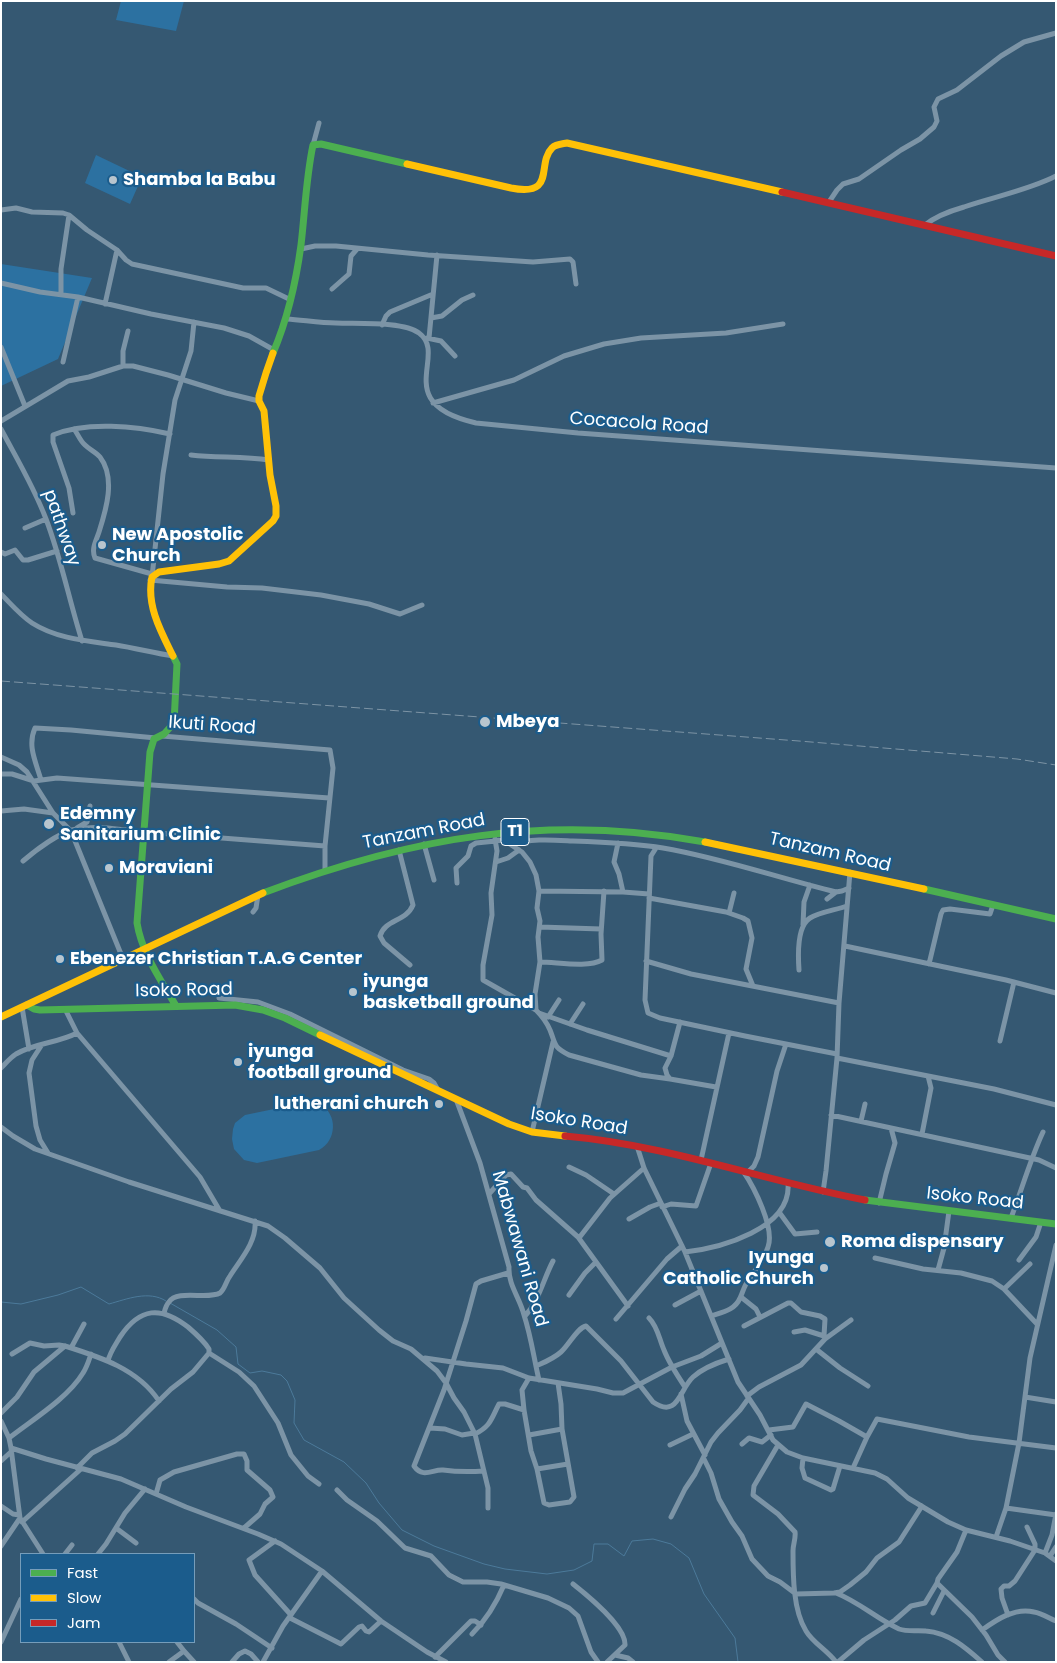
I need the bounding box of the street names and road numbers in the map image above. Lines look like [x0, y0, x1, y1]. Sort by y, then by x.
street label: Cocacola Road [569, 408, 709, 440]
street label: pathway [38, 487, 84, 569]
street label: Ikuti Road [167, 712, 257, 740]
street label: Tanzam Road [361, 810, 487, 854]
road number: T1 [501, 819, 529, 846]
street label: Tanzam Road [767, 829, 893, 877]
street label: Isoko Road [135, 979, 233, 1003]
street label: Isoko Road [529, 1104, 629, 1140]
street label: Mabwawani Road [486, 1169, 552, 1329]
street label: Isoko Road [925, 1183, 1025, 1215]

